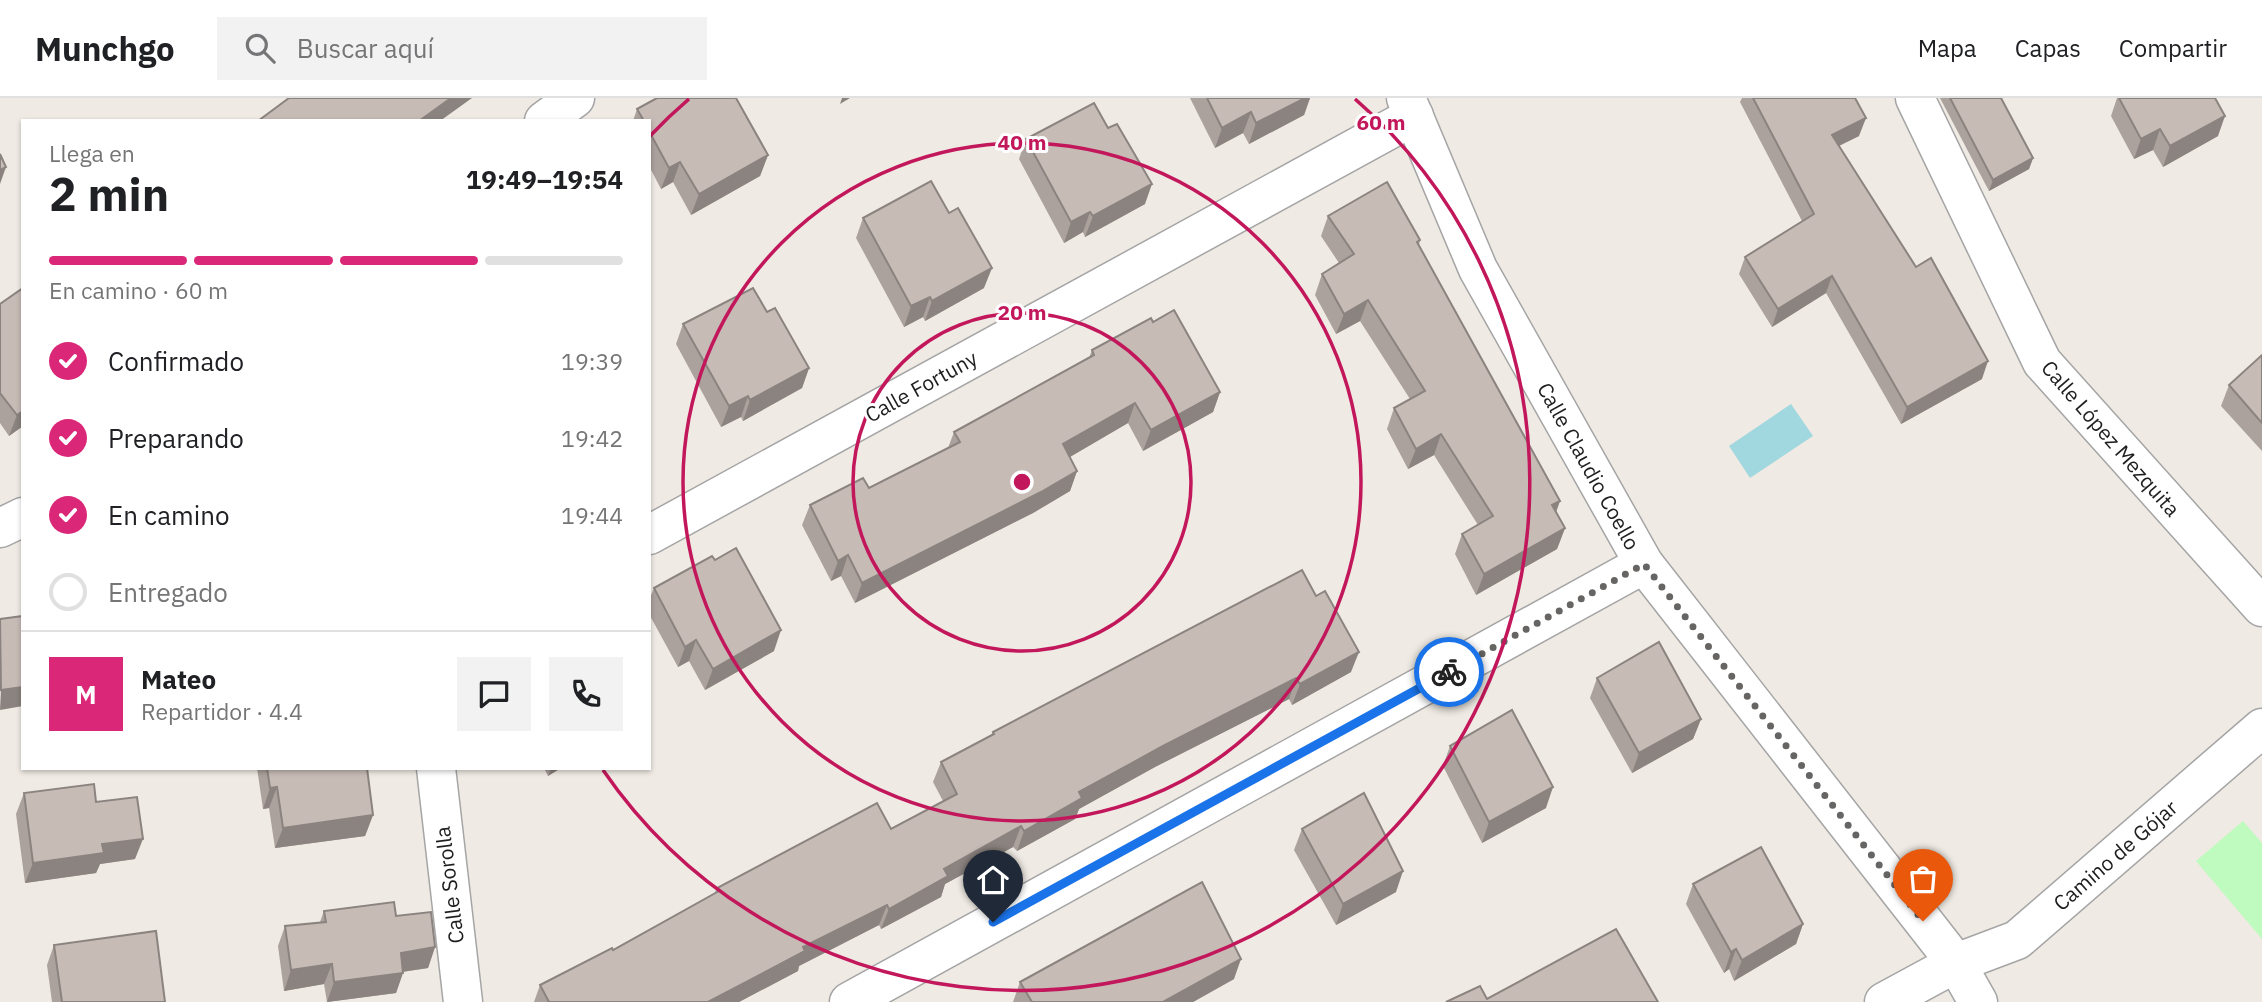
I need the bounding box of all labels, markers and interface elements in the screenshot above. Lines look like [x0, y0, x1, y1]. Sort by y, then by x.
search box [217, 17, 707, 80]
text: Munchgo [35, 27, 175, 70]
icon: search [241, 29, 279, 67]
text: Buscar aquí [297, 31, 434, 65]
text: Mapa [1918, 32, 1977, 64]
text: Capas [2015, 32, 2081, 64]
text: Compartir [2119, 32, 2227, 64]
text: 60 m [1357, 108, 1405, 136]
text: 40 m [998, 128, 1046, 156]
text: Llega en [49, 138, 135, 168]
text: 19:49–19:54 [466, 162, 623, 196]
text: 2 min [49, 164, 169, 224]
text: En camino · 60 m [49, 275, 228, 305]
text: 20 m [998, 298, 1046, 326]
icon: check [49, 342, 87, 380]
street label: Calle Fortuny [860, 343, 983, 428]
text: Confirmado [108, 344, 244, 378]
text: 19:39 [561, 346, 623, 376]
street label: Calle López Mezquita [2035, 354, 2187, 522]
street label: Calle Claudio Coello [1531, 377, 1647, 555]
icon: check [49, 419, 87, 457]
text: Preparando [108, 421, 244, 455]
text: 19:42 [561, 423, 623, 453]
centre of rings [1010, 470, 1034, 494]
icon: check [49, 496, 87, 534]
text: En camino [108, 498, 230, 532]
text: 19:44 [561, 500, 623, 530]
text: Entregado [108, 575, 228, 609]
courier [1414, 637, 1484, 707]
icon: bike [1430, 653, 1468, 691]
button: chat [457, 657, 531, 731]
button: phone [549, 657, 623, 731]
text: Mateo [141, 662, 216, 696]
text: M [75, 677, 97, 711]
text: Repartidor · 4.4 [141, 696, 303, 726]
street label: Camino de Gójar [2047, 793, 2183, 917]
street label: Calle Sorolla [428, 825, 470, 945]
pin [1893, 849, 1953, 921]
pin [963, 850, 1023, 922]
icon: bag [1904, 860, 1942, 898]
icon: home [974, 861, 1012, 899]

